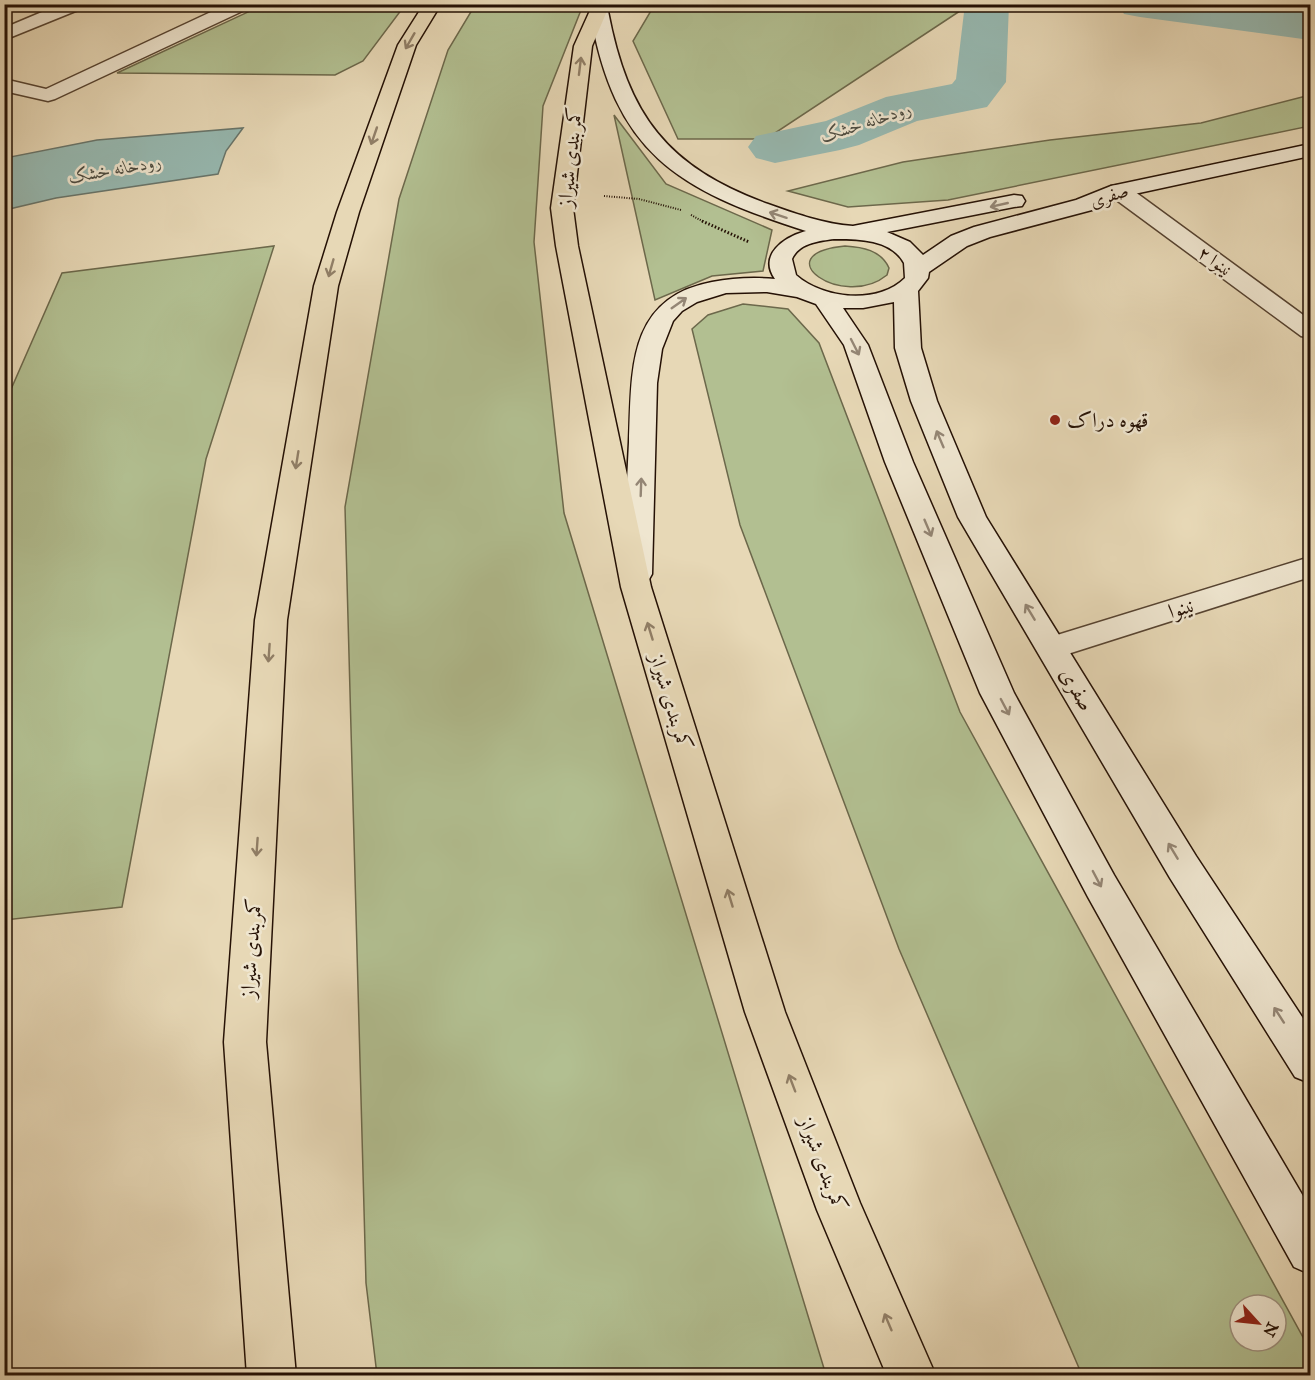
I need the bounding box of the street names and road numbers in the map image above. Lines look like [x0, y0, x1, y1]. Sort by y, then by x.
street label: کمربندی شیراز [552, 106, 588, 210]
street label: صفری [1087, 179, 1131, 214]
street label: ۲ نینوا [1194, 241, 1236, 281]
street label: نینوا [1165, 592, 1197, 624]
street label: کمربندی شیراز [643, 648, 698, 754]
street label: صفری [1054, 663, 1100, 715]
street label: کمربندی شیراز [234, 897, 267, 1001]
street label: کمربندی شیراز [792, 1111, 853, 1216]

